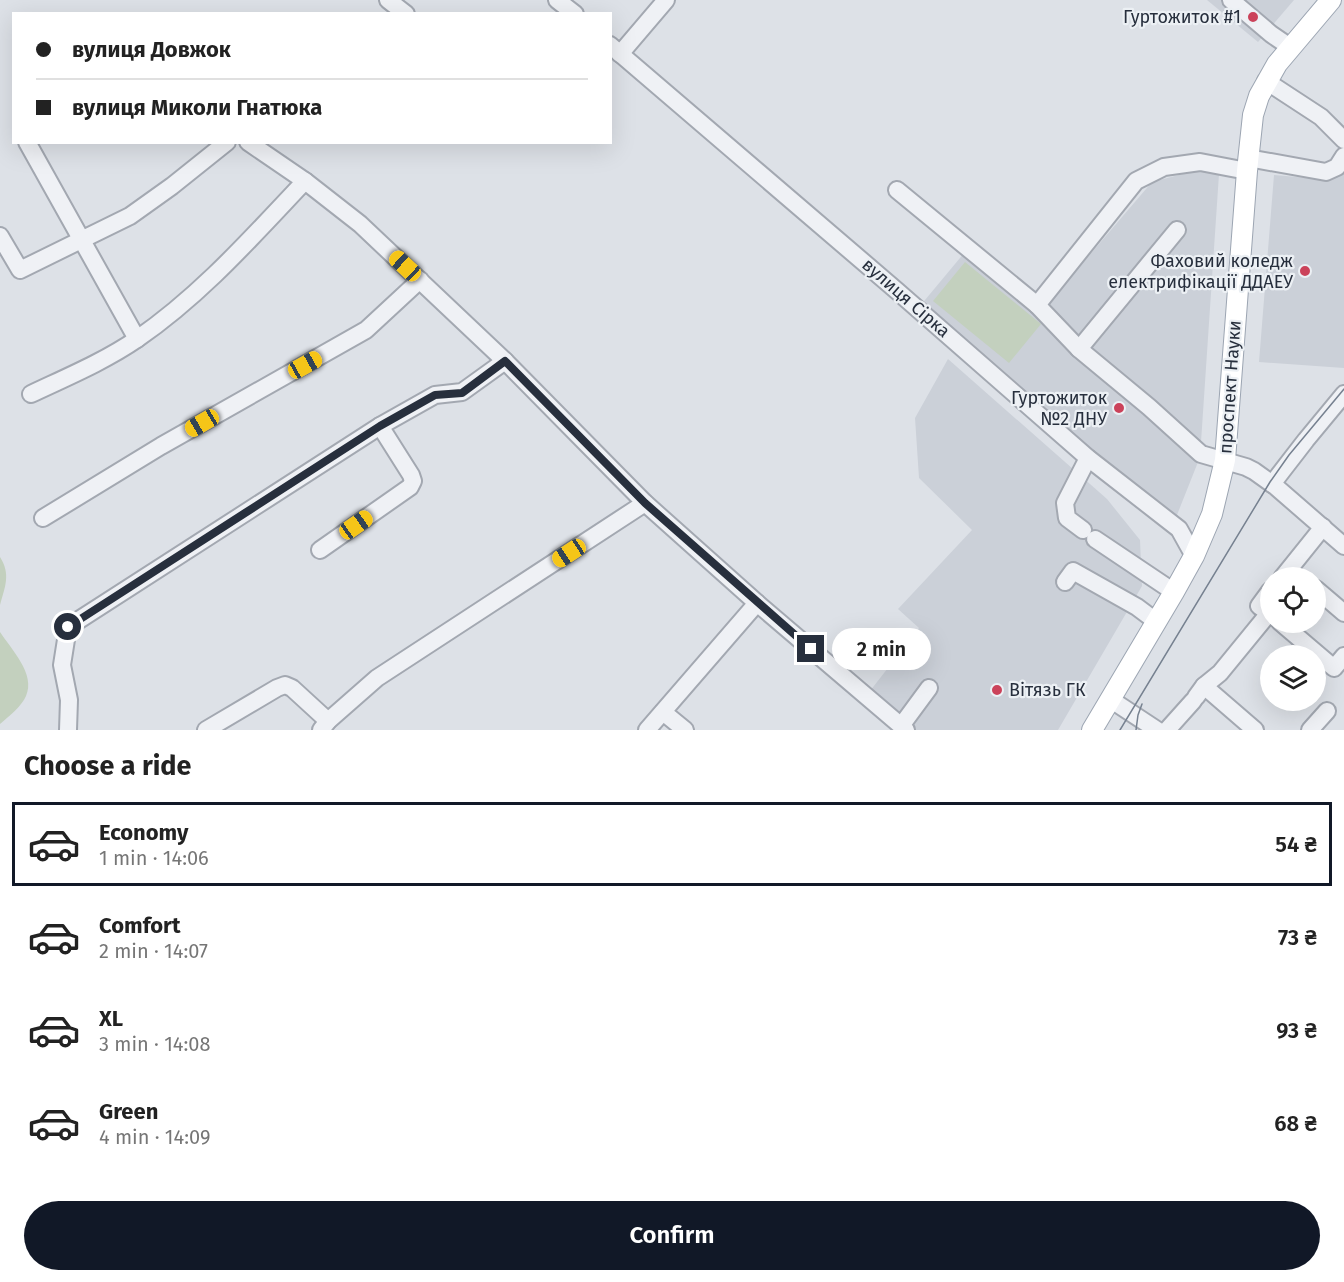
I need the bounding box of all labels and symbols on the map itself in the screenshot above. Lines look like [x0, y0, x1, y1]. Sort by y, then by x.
place label: Гуртожиток #1 [1123, 6, 1241, 28]
marker: Гуртожиток #1 [1246, 10, 1260, 24]
car [386, 247, 424, 285]
place label: Фаховий коледж електрифікації ДДАЕУ [1108, 250, 1293, 293]
street label: вулиця Сірка [857, 254, 955, 342]
marker: Фаховий коледж електрифікації ДДАЕУ [1298, 264, 1312, 278]
street label: проспект Науки [1214, 319, 1246, 455]
car [285, 348, 325, 382]
place label: Гуртожиток №2 ДНУ [1011, 387, 1108, 430]
marker: Гуртожиток №2 ДНУ [1112, 401, 1126, 415]
car [182, 406, 222, 440]
car [336, 507, 376, 543]
car [549, 536, 589, 570]
route start [54, 613, 81, 640]
callout: 2 min [832, 628, 931, 670]
route end [797, 635, 824, 662]
place label: Вітязь ГК [1009, 679, 1086, 701]
marker: Вітязь ГК [990, 683, 1004, 697]

